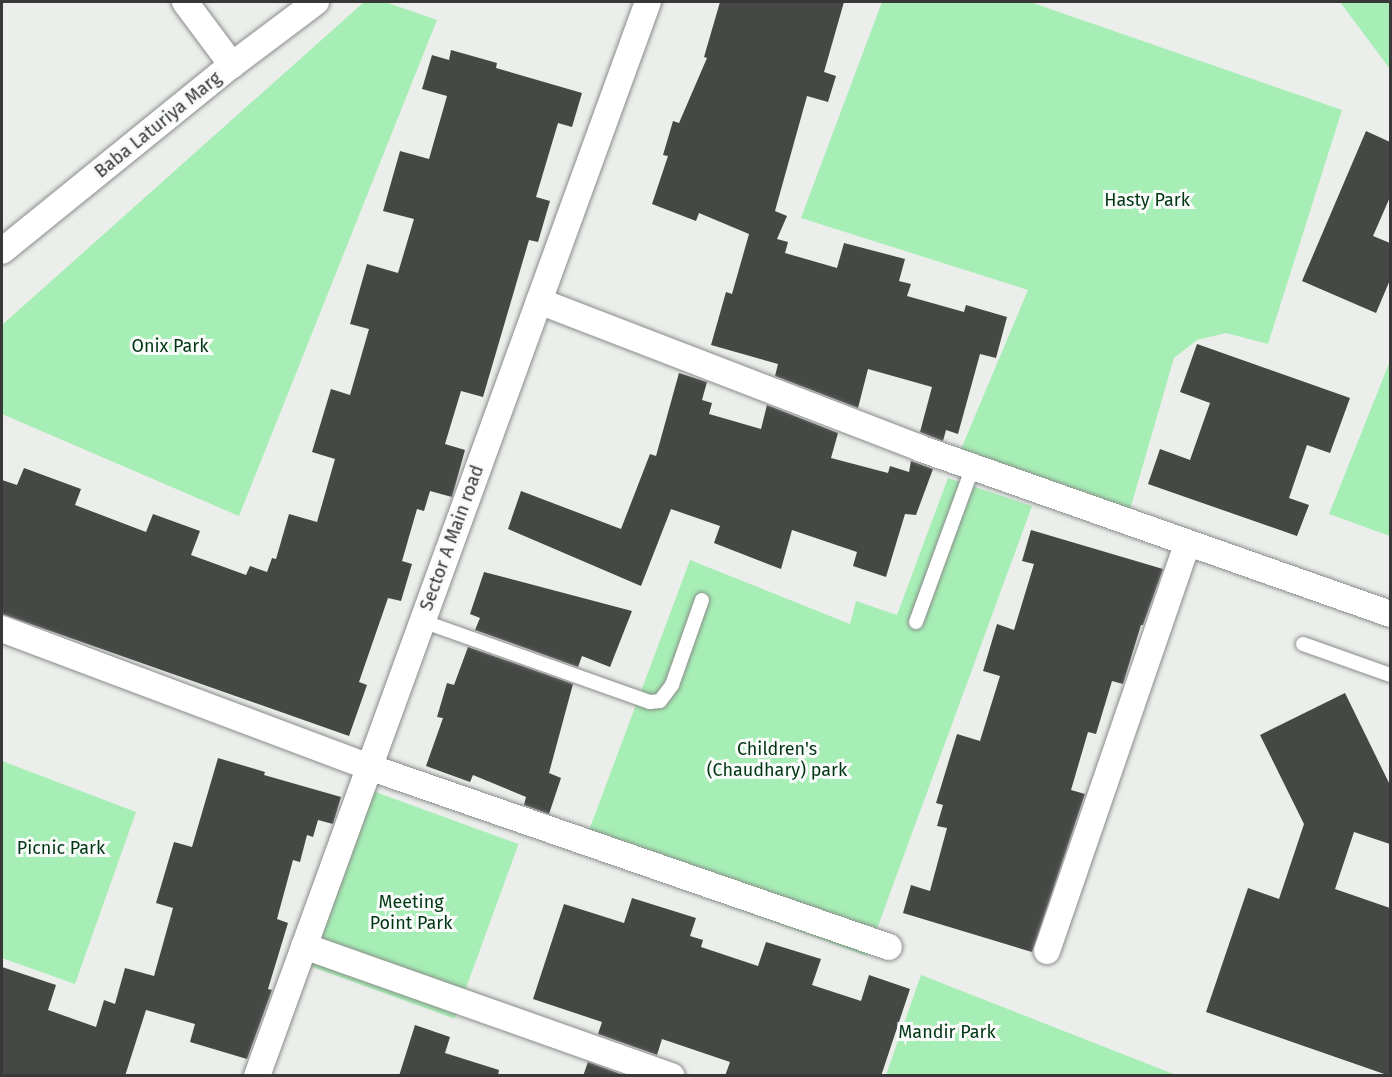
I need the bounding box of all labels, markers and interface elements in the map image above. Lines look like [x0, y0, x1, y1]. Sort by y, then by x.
street label: Baba Laturiya Marg [90, 67, 226, 183]
park label: Hasty Park [1104, 189, 1190, 211]
park label: Onix Park [131, 335, 209, 357]
street label: Sector A Main road [416, 462, 488, 614]
park label: Children's (Chaudhary) park [707, 739, 847, 782]
park label: Picnic Park [17, 837, 105, 859]
park label: Meeting Point Park [370, 892, 452, 934]
park label: Mandir Park [898, 1021, 996, 1043]

